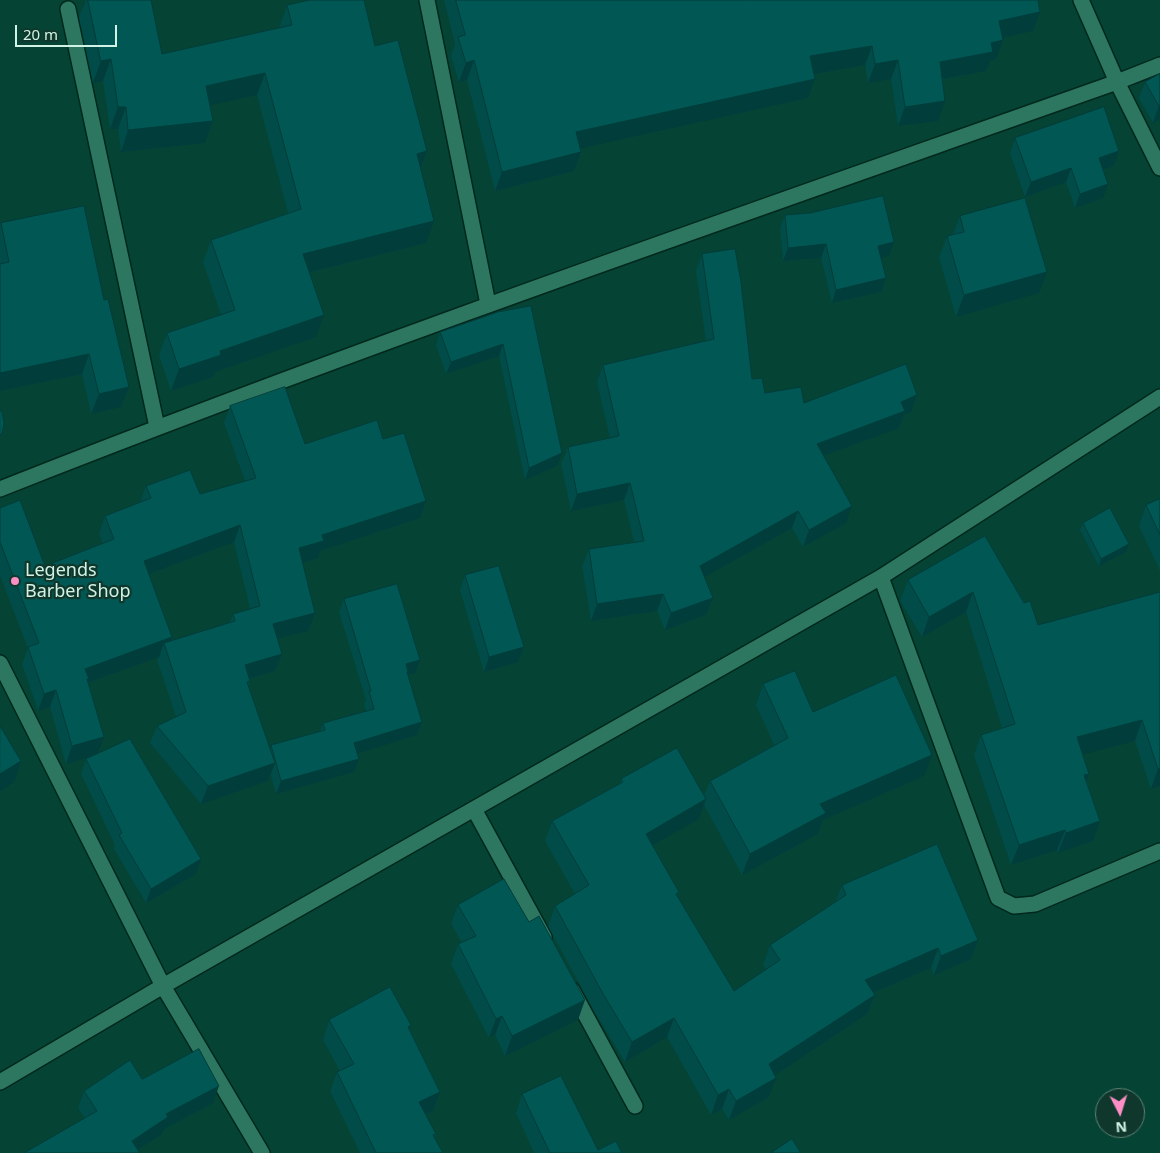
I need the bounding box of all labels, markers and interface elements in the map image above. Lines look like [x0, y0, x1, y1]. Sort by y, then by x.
scale bar [18, 15, 120, 47]
text: 20 m [23, 24, 58, 44]
place label: Legends Barber Shop [25, 560, 131, 602]
marker: Legends Barber Shop [9, 575, 21, 587]
north arrow [1095, 1088, 1145, 1138]
text: N [1115, 1117, 1128, 1137]

